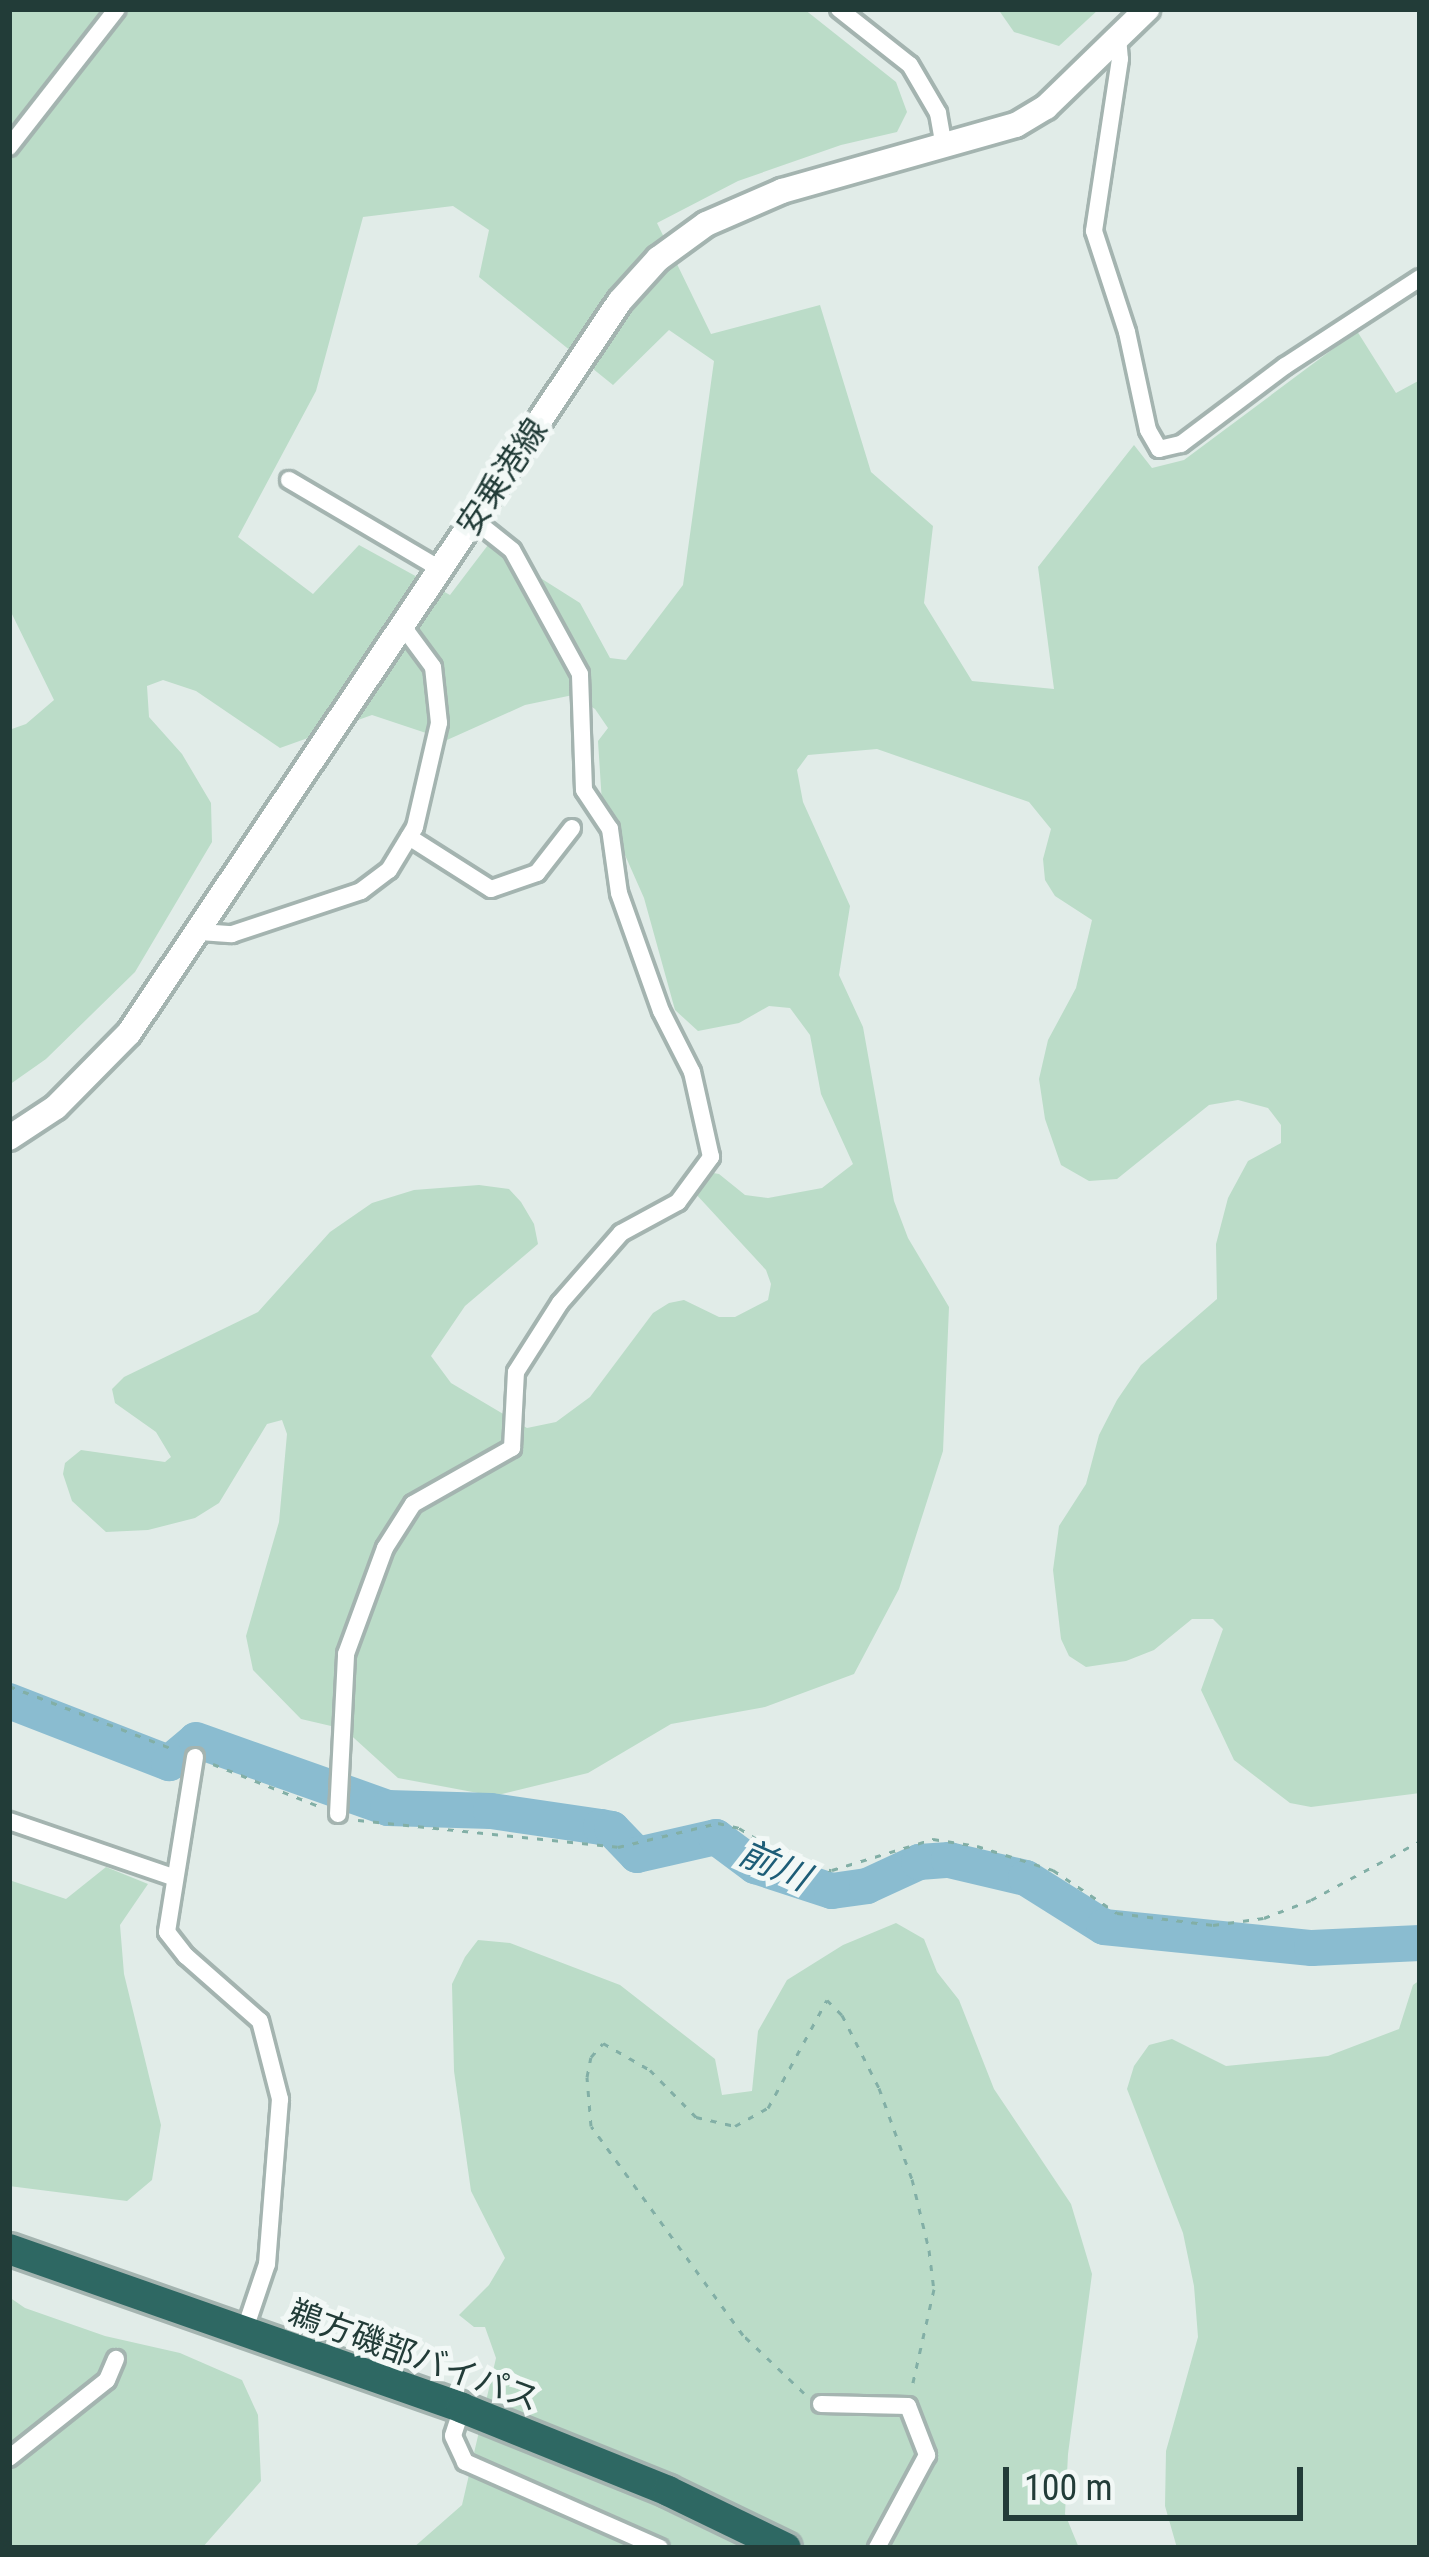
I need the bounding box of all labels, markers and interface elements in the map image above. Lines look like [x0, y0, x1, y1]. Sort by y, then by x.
street label: 安乗港線 [449, 411, 555, 543]
water label: 前川 [732, 1832, 816, 1900]
street label: 鵜方磯部バイパス [283, 2292, 545, 2420]
scale bar [1009, 2443, 1309, 2517]
text: 100 m [1024, 2467, 1113, 2509]

